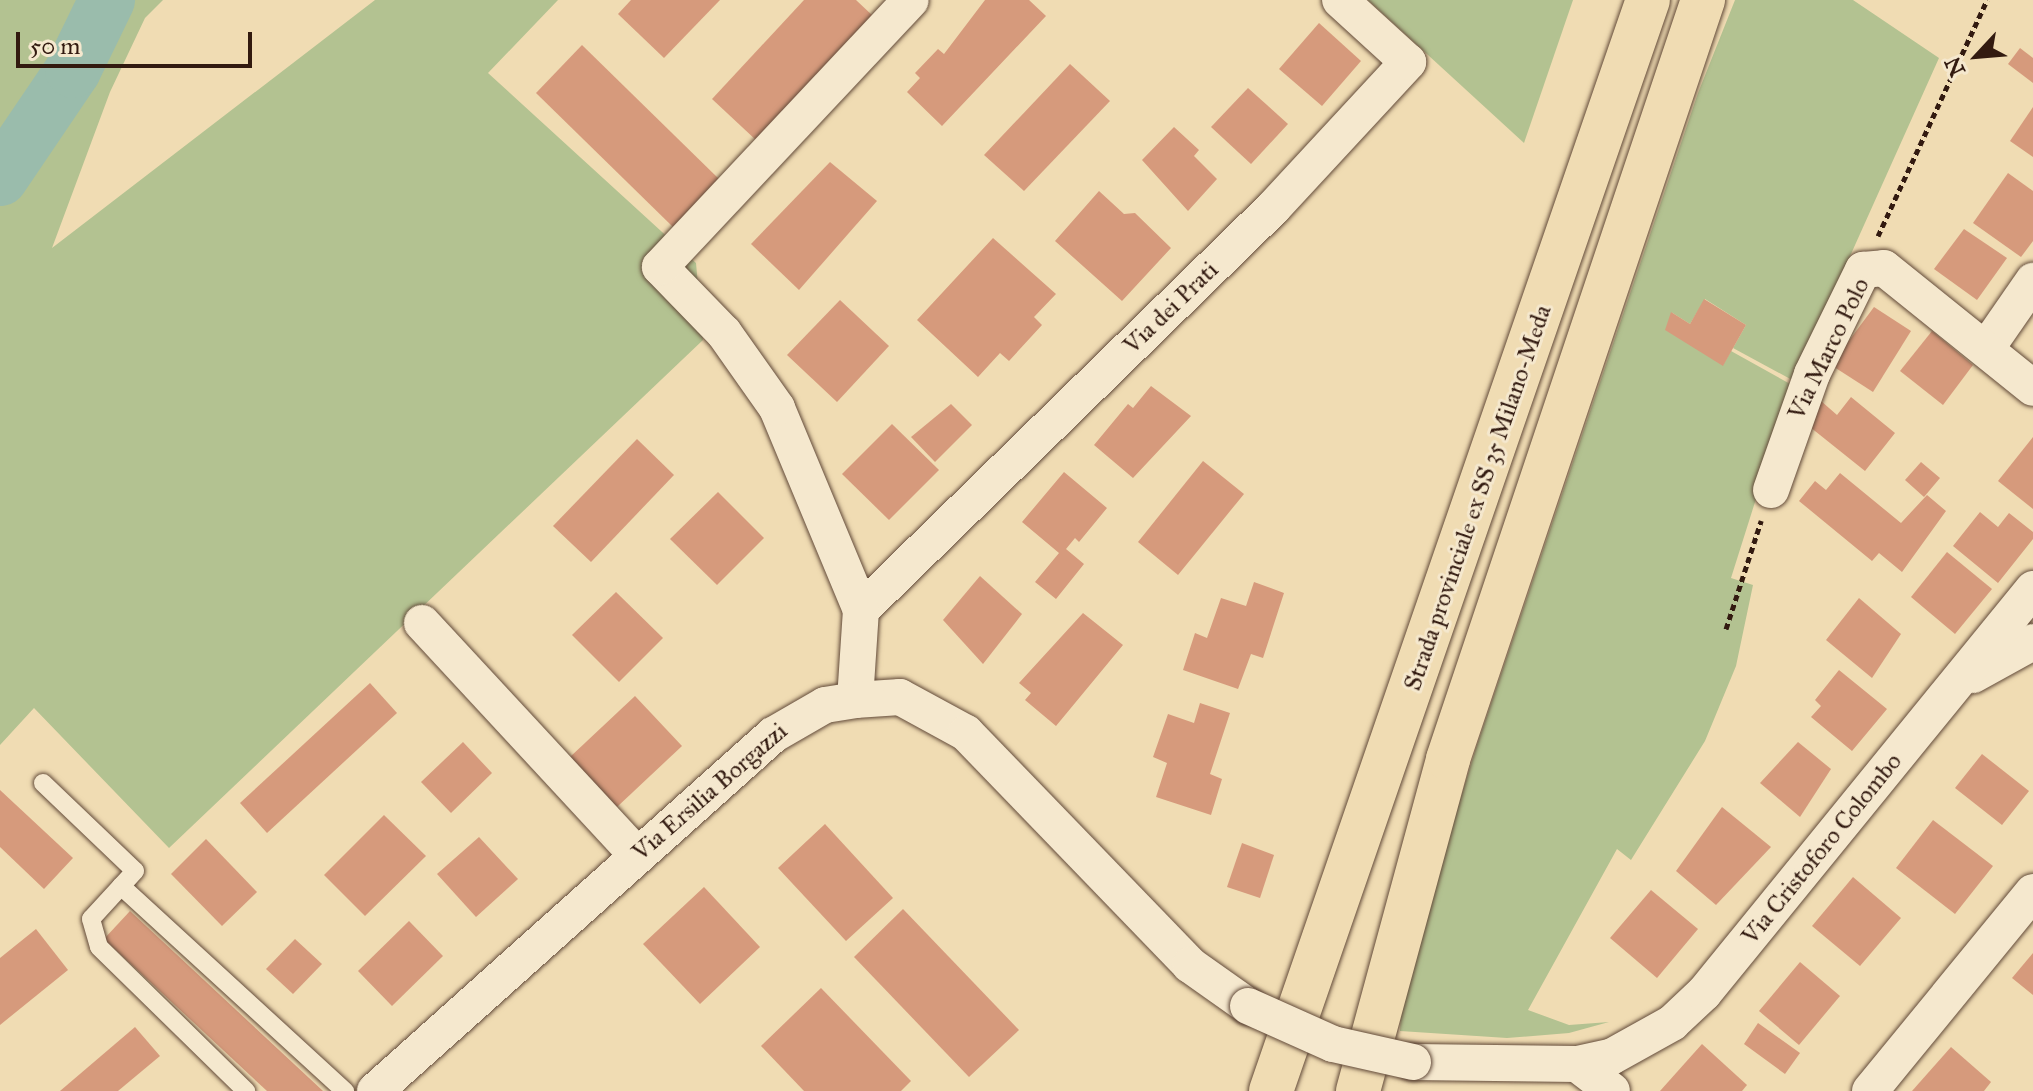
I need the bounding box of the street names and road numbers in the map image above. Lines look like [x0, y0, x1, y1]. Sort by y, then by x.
street label: Via dei Prati [1118, 256, 1224, 360]
street label: Via Marco Polo [1782, 274, 1876, 424]
street label: Strada provinciale ex SS 35 Milano-Meda [1398, 302, 1558, 694]
street label: Via Ersilia Borgazzi [627, 717, 793, 867]
street label: Via Cristoforo Colombo [1736, 748, 1908, 950]

